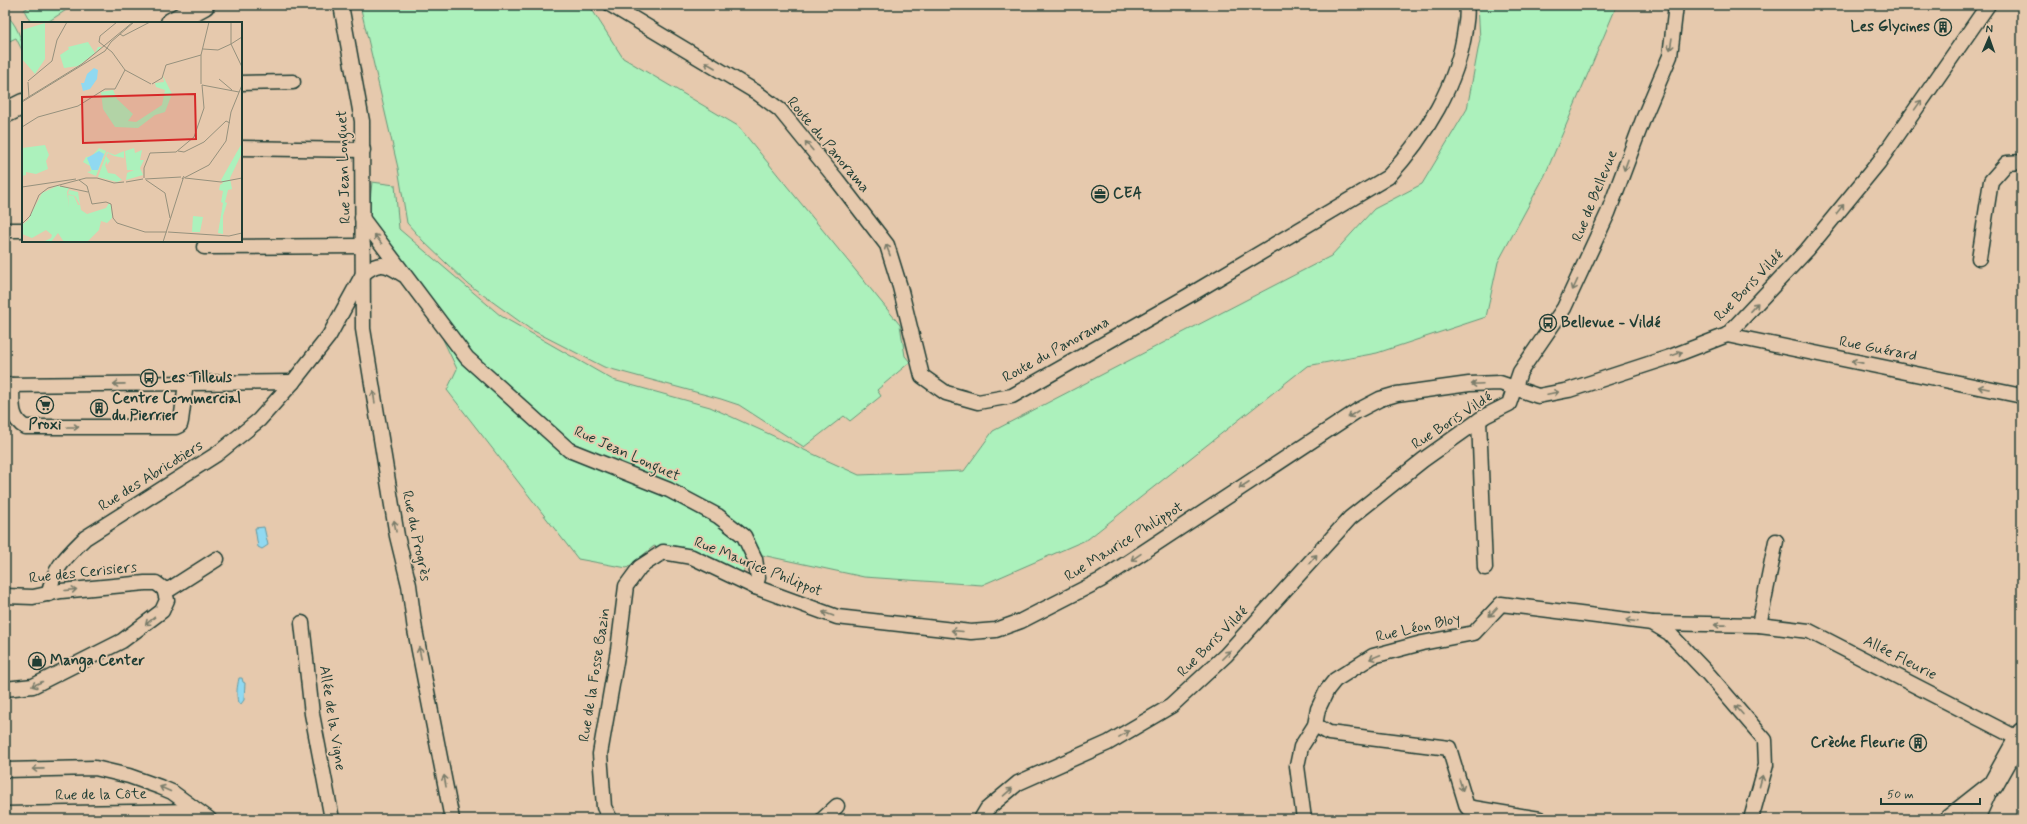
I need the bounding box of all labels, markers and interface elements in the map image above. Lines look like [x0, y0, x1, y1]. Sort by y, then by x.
place label: Les Glycines [1851, 17, 1930, 37]
building icon: Les Glycines [1933, 17, 1953, 37]
north arrow [1969, 18, 2009, 58]
inset map [22, 22, 242, 242]
text: N [1985, 22, 1993, 36]
one-way arrow [1667, 37, 1675, 50]
one-way arrow [704, 60, 716, 68]
street label: Route du Panorama [782, 93, 874, 197]
one-way arrow [1914, 100, 1922, 111]
street label: Rue Jean Longuet [332, 110, 357, 224]
one-way arrow [805, 141, 814, 152]
street label: Rue de Bellevue [1567, 147, 1623, 245]
one-way arrow [1622, 159, 1630, 171]
office icon: CEA [1090, 184, 1110, 204]
place label: CEA [1113, 184, 1142, 204]
one-way arrow [1835, 204, 1844, 215]
one-way arrow [374, 233, 382, 244]
one-way arrow [883, 244, 891, 256]
street label: Rue Boris Vildé [1710, 246, 1789, 326]
one-way arrow [1571, 278, 1578, 290]
one-way arrow [1749, 302, 1759, 312]
street label: Route du Panorama [999, 312, 1113, 388]
bus stop icon: Bellevue - Vildé [1538, 313, 1558, 333]
place label: Bellevue - Vildé [1561, 313, 1661, 333]
street label: Rue Guérard [1837, 332, 1919, 366]
one-way arrow [1670, 350, 1682, 358]
one-way arrow [1851, 357, 1864, 365]
bus stop icon: Les Tilleuls [139, 368, 159, 388]
place label: Les Tilleuls [162, 368, 233, 388]
one-way arrow [113, 380, 126, 388]
one-way arrow [1471, 380, 1484, 388]
one-way arrow [1978, 383, 1991, 391]
street label: Rue Boris Vildé [1408, 387, 1497, 455]
place label: Centre Commercial du Pierrier [112, 389, 241, 426]
one-way arrow [1546, 389, 1559, 397]
one-way arrow [370, 391, 378, 404]
supermarket icon: Proxi [35, 395, 55, 415]
building icon: Centre Commercial du Pierrier [89, 398, 109, 418]
one-way arrow [1347, 410, 1358, 418]
place label: Proxi [29, 415, 62, 435]
street label: Rue Jean Longuet [570, 422, 683, 487]
one-way arrow [66, 423, 79, 431]
street label: Rue des Abricotiers [95, 436, 207, 516]
one-way arrow [1238, 482, 1250, 490]
street label: Rue du Progrès [397, 489, 435, 583]
street label: Rue Maurice Philippot [1061, 497, 1187, 587]
one-way arrow [391, 520, 399, 533]
street label: Rue Maurice Philippot [691, 532, 825, 602]
one-way arrow [1130, 553, 1141, 561]
one-way arrow [1309, 553, 1318, 564]
street label: Rue des Cerisiers [28, 557, 138, 589]
one-way arrow [64, 587, 77, 594]
street label: Rue Boris Vildé [1173, 602, 1253, 682]
street label: Rue de la Fosse Bazin [575, 607, 615, 743]
one-way arrow [1489, 607, 1498, 617]
one-way arrow [823, 609, 835, 617]
street label: Rue Léon Bloy [1374, 609, 1462, 647]
one-way arrow [145, 616, 156, 625]
one-way arrow [1626, 617, 1639, 625]
one-way arrow [1714, 621, 1727, 628]
one-way arrow [951, 628, 964, 635]
street label: Allée Fleurie [1860, 631, 1940, 685]
one-way arrow [416, 647, 424, 660]
one-way arrow [1221, 650, 1231, 660]
shop icon: Manga Center [27, 651, 47, 671]
place label: Manga Center [50, 651, 145, 673]
one-way arrow [1369, 653, 1381, 661]
street label: Allée de la Vigne [314, 664, 350, 772]
one-way arrow [32, 680, 44, 688]
one-way arrow [1735, 705, 1744, 715]
one-way arrow [1118, 730, 1129, 738]
place label: Crèche Fleurie [1811, 733, 1905, 753]
building icon: Crèche Fleurie [1908, 733, 1928, 753]
one-way arrow [32, 765, 45, 773]
one-way arrow [441, 775, 449, 788]
one-way arrow [1758, 775, 1765, 788]
one-way arrow [1458, 778, 1465, 791]
scale bar [1881, 780, 1980, 806]
street label: Rue de la Côte [55, 784, 147, 806]
one-way arrow [159, 785, 171, 792]
one-way arrow [1003, 787, 1013, 796]
text: 50 m [1887, 787, 1914, 803]

